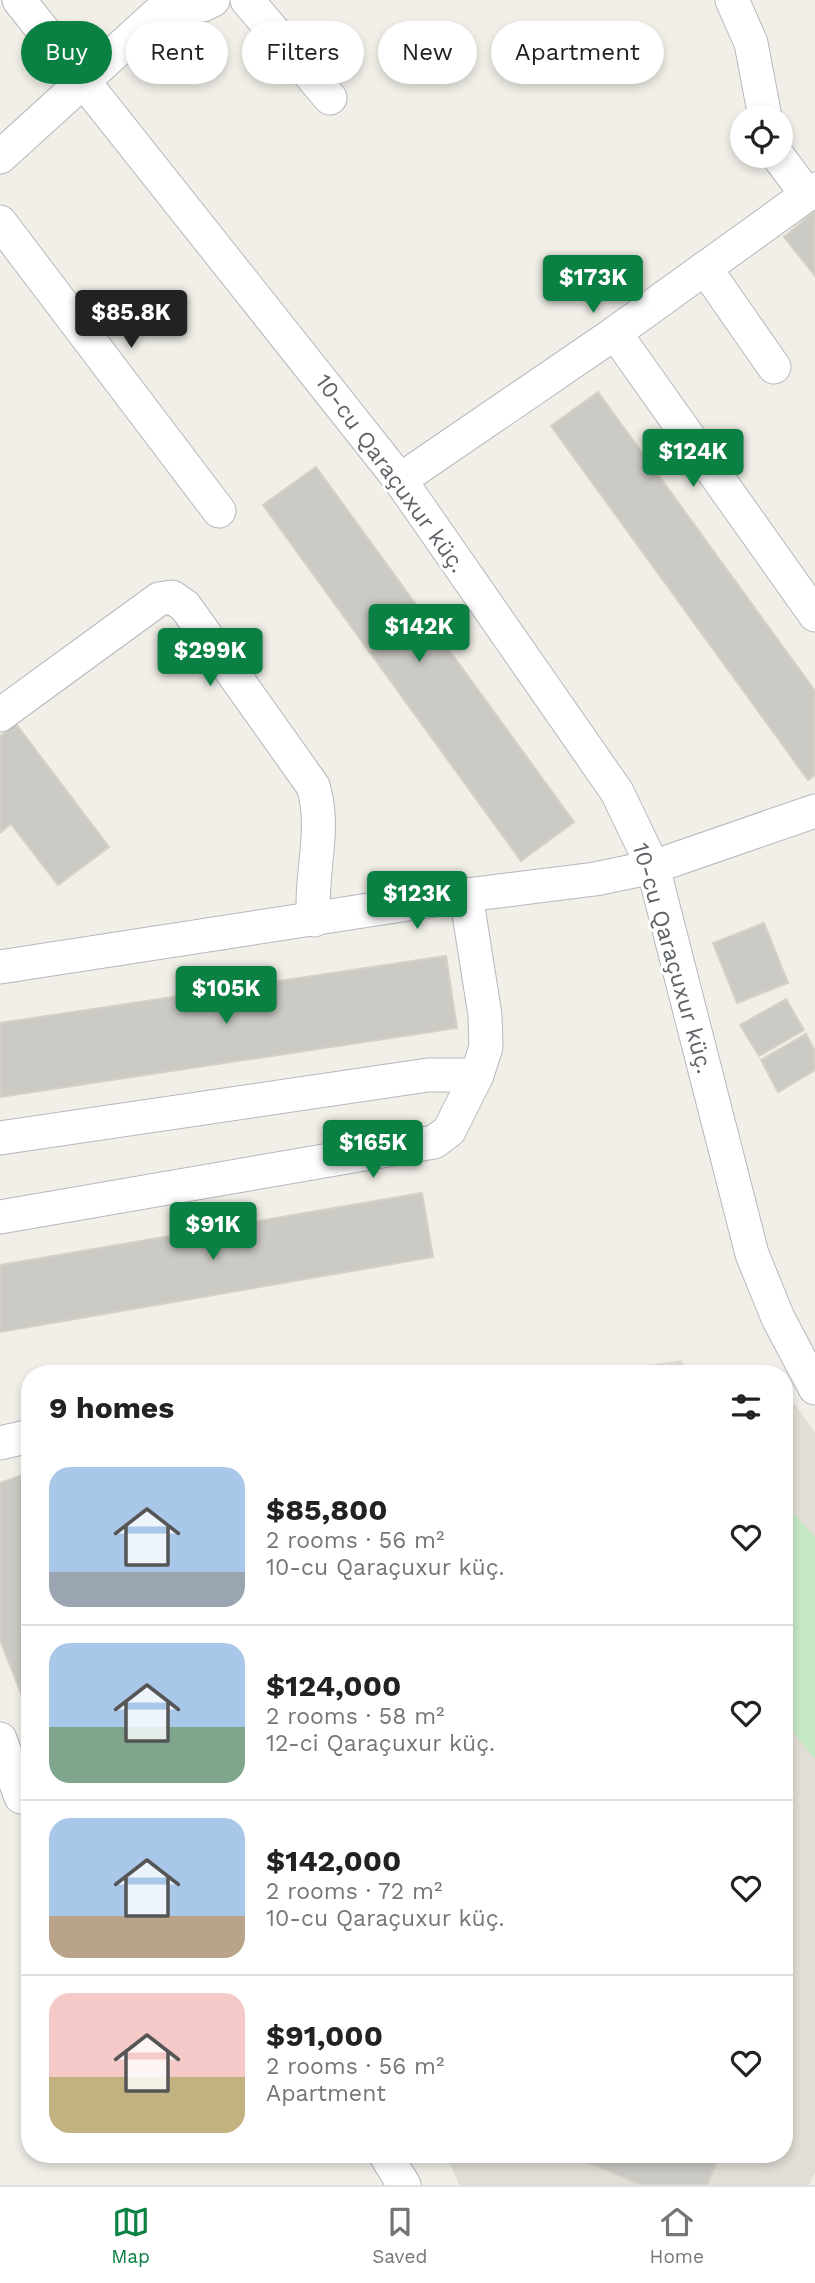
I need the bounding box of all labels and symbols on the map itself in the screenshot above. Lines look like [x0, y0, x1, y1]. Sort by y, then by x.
pin: $173K [544, 256, 642, 315]
pin: $85.8K [74, 290, 188, 350]
street label: 10-cu Qaraçuxur küç. [310, 369, 472, 578]
pin: $124K [644, 430, 742, 489]
pin: $142K [370, 604, 468, 664]
pin: $299K [161, 628, 259, 688]
street label: 10-cu Qaraçuxur küç. [627, 840, 718, 1077]
pin: $123K [368, 872, 466, 931]
pin: $105K [177, 967, 275, 1026]
pin: $165K [324, 1120, 422, 1180]
pin: $91K [172, 1202, 254, 1262]

